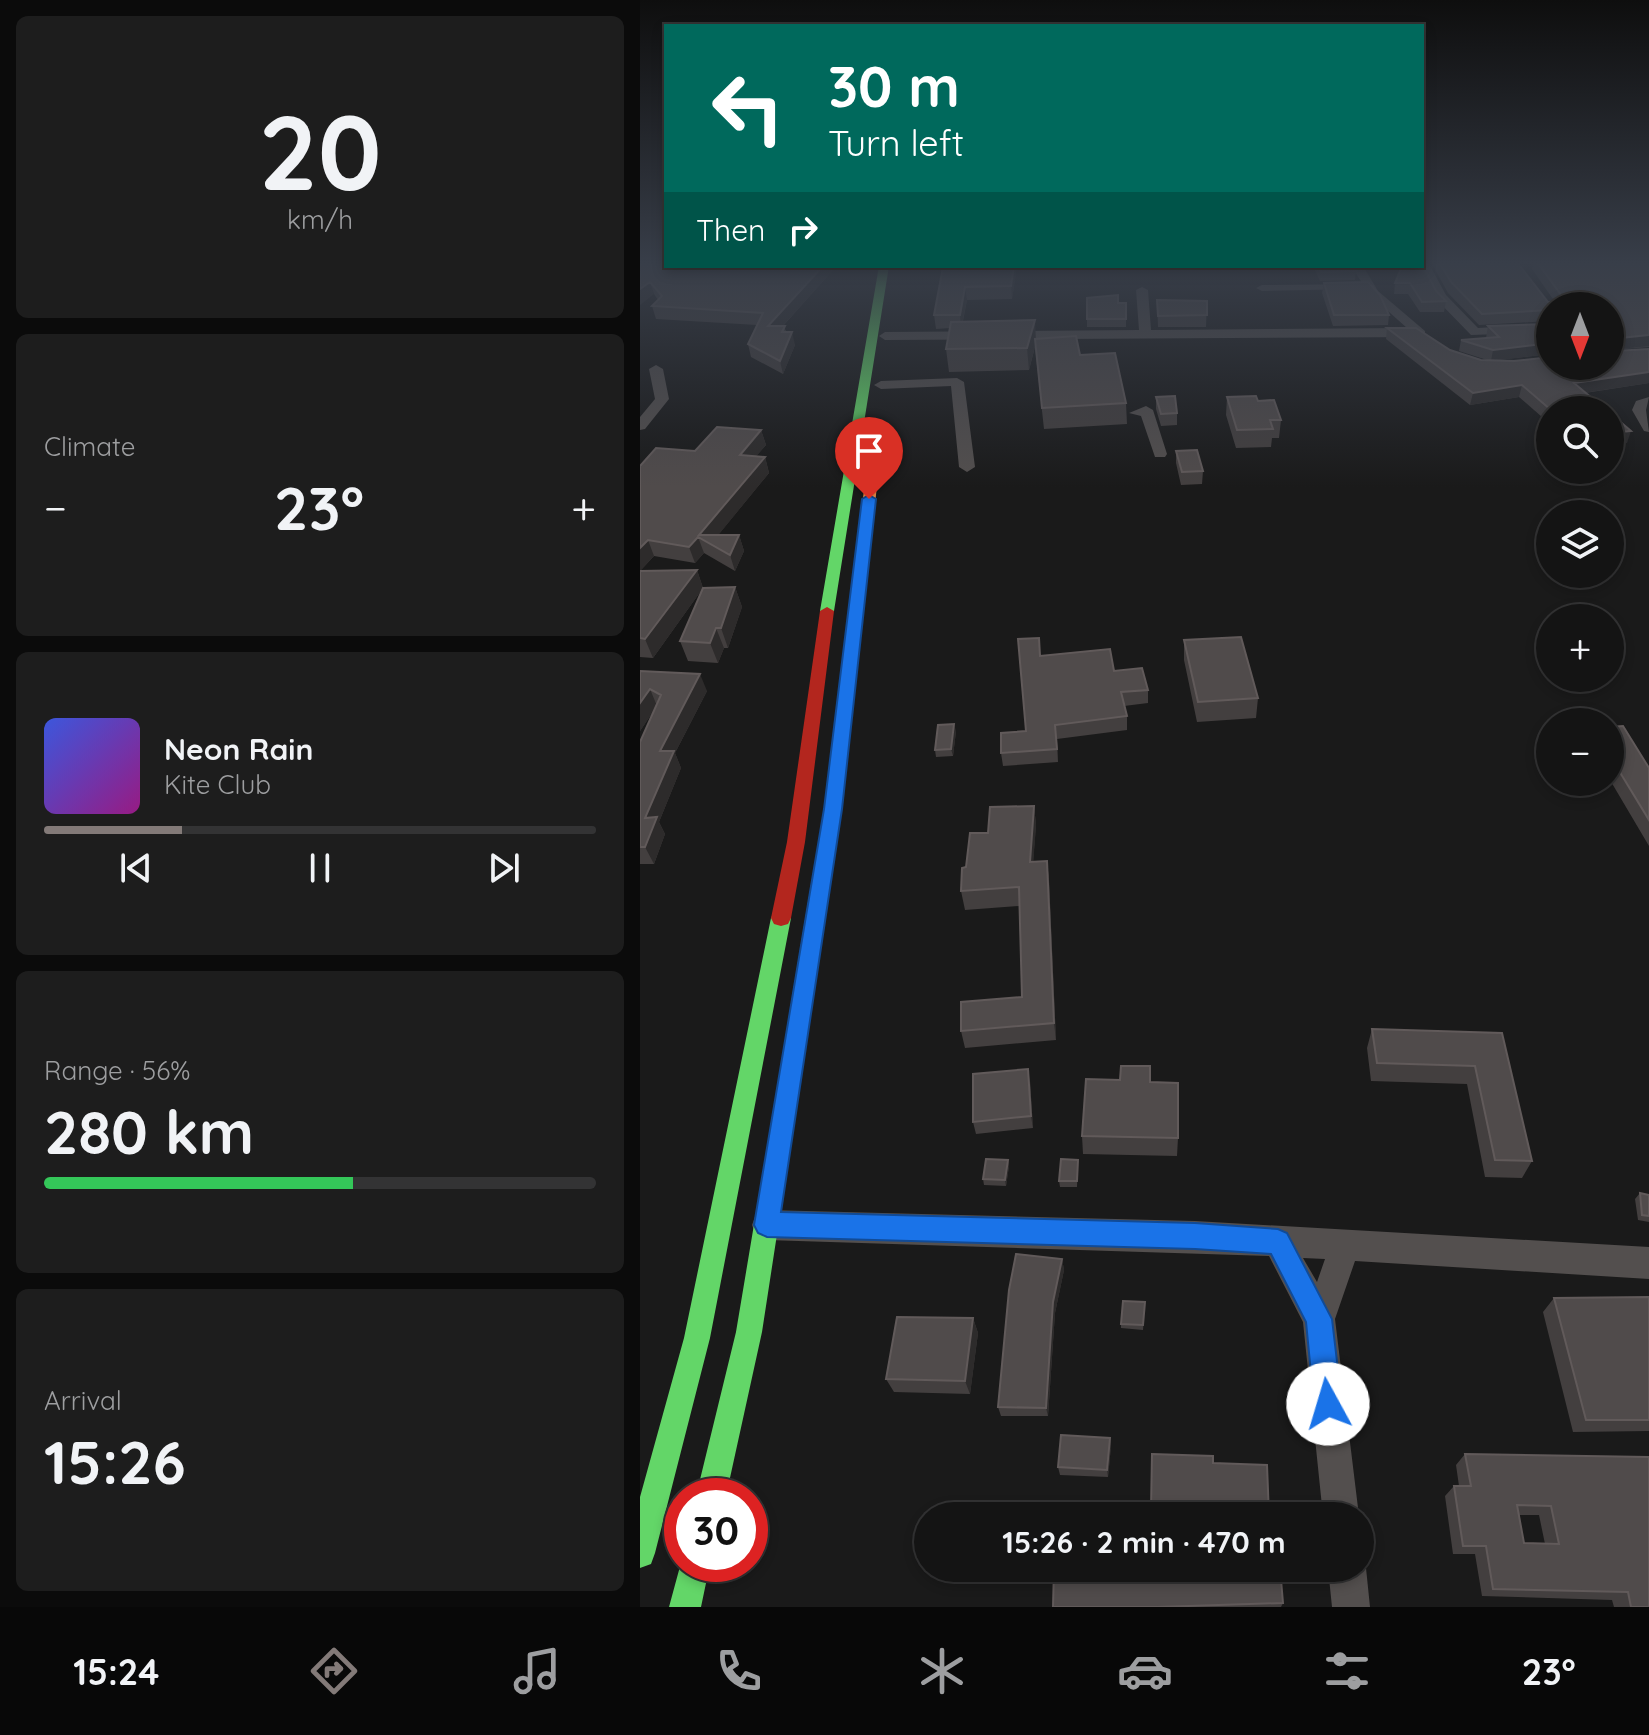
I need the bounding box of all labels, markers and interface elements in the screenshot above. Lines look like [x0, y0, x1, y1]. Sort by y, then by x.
text: 30 m [828, 51, 960, 121]
icon: left [696, 56, 800, 160]
text: 20 [258, 86, 382, 216]
text: Turn left [828, 120, 964, 165]
text: km/h [287, 203, 353, 236]
icon: right [781, 208, 825, 252]
text: Then [696, 211, 765, 249]
north arrow [1536, 292, 1624, 380]
map controls [1536, 292, 1624, 796]
button: search [1536, 396, 1624, 484]
pin [835, 417, 903, 499]
icon: arrive [847, 429, 891, 473]
text: Climate [44, 430, 135, 463]
text: 23° [274, 470, 364, 545]
text: − [44, 480, 67, 535]
text: + [571, 480, 596, 535]
button: layers [1536, 500, 1624, 588]
button: + [1536, 604, 1624, 692]
button: − [1536, 708, 1624, 796]
text: Neon Rain [164, 730, 313, 768]
text: Kite Club [164, 768, 271, 801]
icon: previous [114, 846, 158, 890]
icon: pause [298, 846, 342, 890]
icon: next [482, 846, 526, 890]
text: Range · 56% [44, 1054, 190, 1087]
text: 280 km [44, 1094, 254, 1169]
position arrow [1286, 1362, 1370, 1446]
text: Arrival [44, 1384, 122, 1417]
text: 15:26 [44, 1424, 186, 1499]
speed limit sign: 30 [664, 1478, 768, 1582]
text: 15:26 · 2 min · 470 m [1002, 1523, 1286, 1561]
icon: directions [306, 1643, 362, 1699]
icon: music [509, 1643, 565, 1699]
icon: phone [711, 1643, 767, 1699]
icon: climate [914, 1643, 970, 1699]
icon: car [1117, 1643, 1173, 1699]
icon: filters [1319, 1643, 1375, 1699]
text: 15:24 [73, 1649, 160, 1694]
text: 23° [1522, 1649, 1576, 1694]

